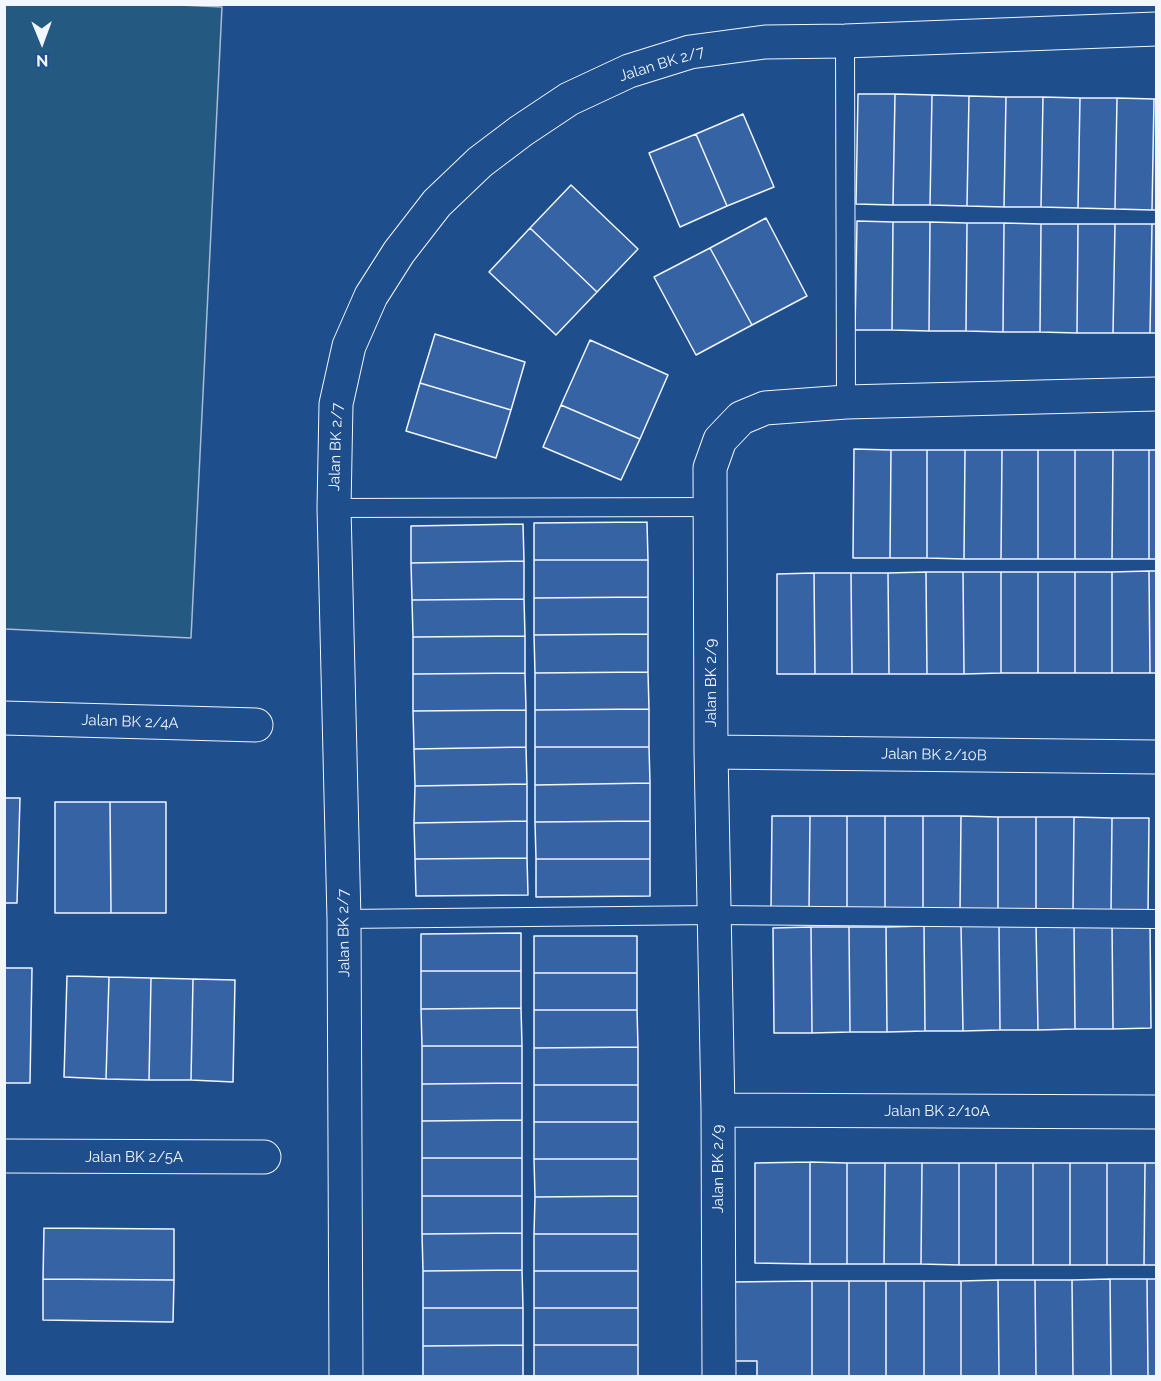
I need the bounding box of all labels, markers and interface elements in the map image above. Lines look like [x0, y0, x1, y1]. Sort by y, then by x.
north arrow [12, 12, 72, 72]
street label: Jalan BK 2/7 [617, 42, 707, 86]
text: N [36, 51, 49, 70]
street label: Jalan BK 2/7 [325, 402, 347, 492]
street label: Jalan BK 2/9 [702, 639, 720, 727]
street label: Jalan BK 2/4A [81, 711, 179, 733]
street label: Jalan BK 2/10B [881, 745, 987, 765]
street label: Jalan BK 2/7 [334, 889, 354, 977]
street label: Jalan BK 2/10A [884, 1102, 990, 1120]
street label: Jalan BK 2/9 [709, 1125, 727, 1213]
street label: Jalan BK 2/5A [85, 1148, 183, 1166]

